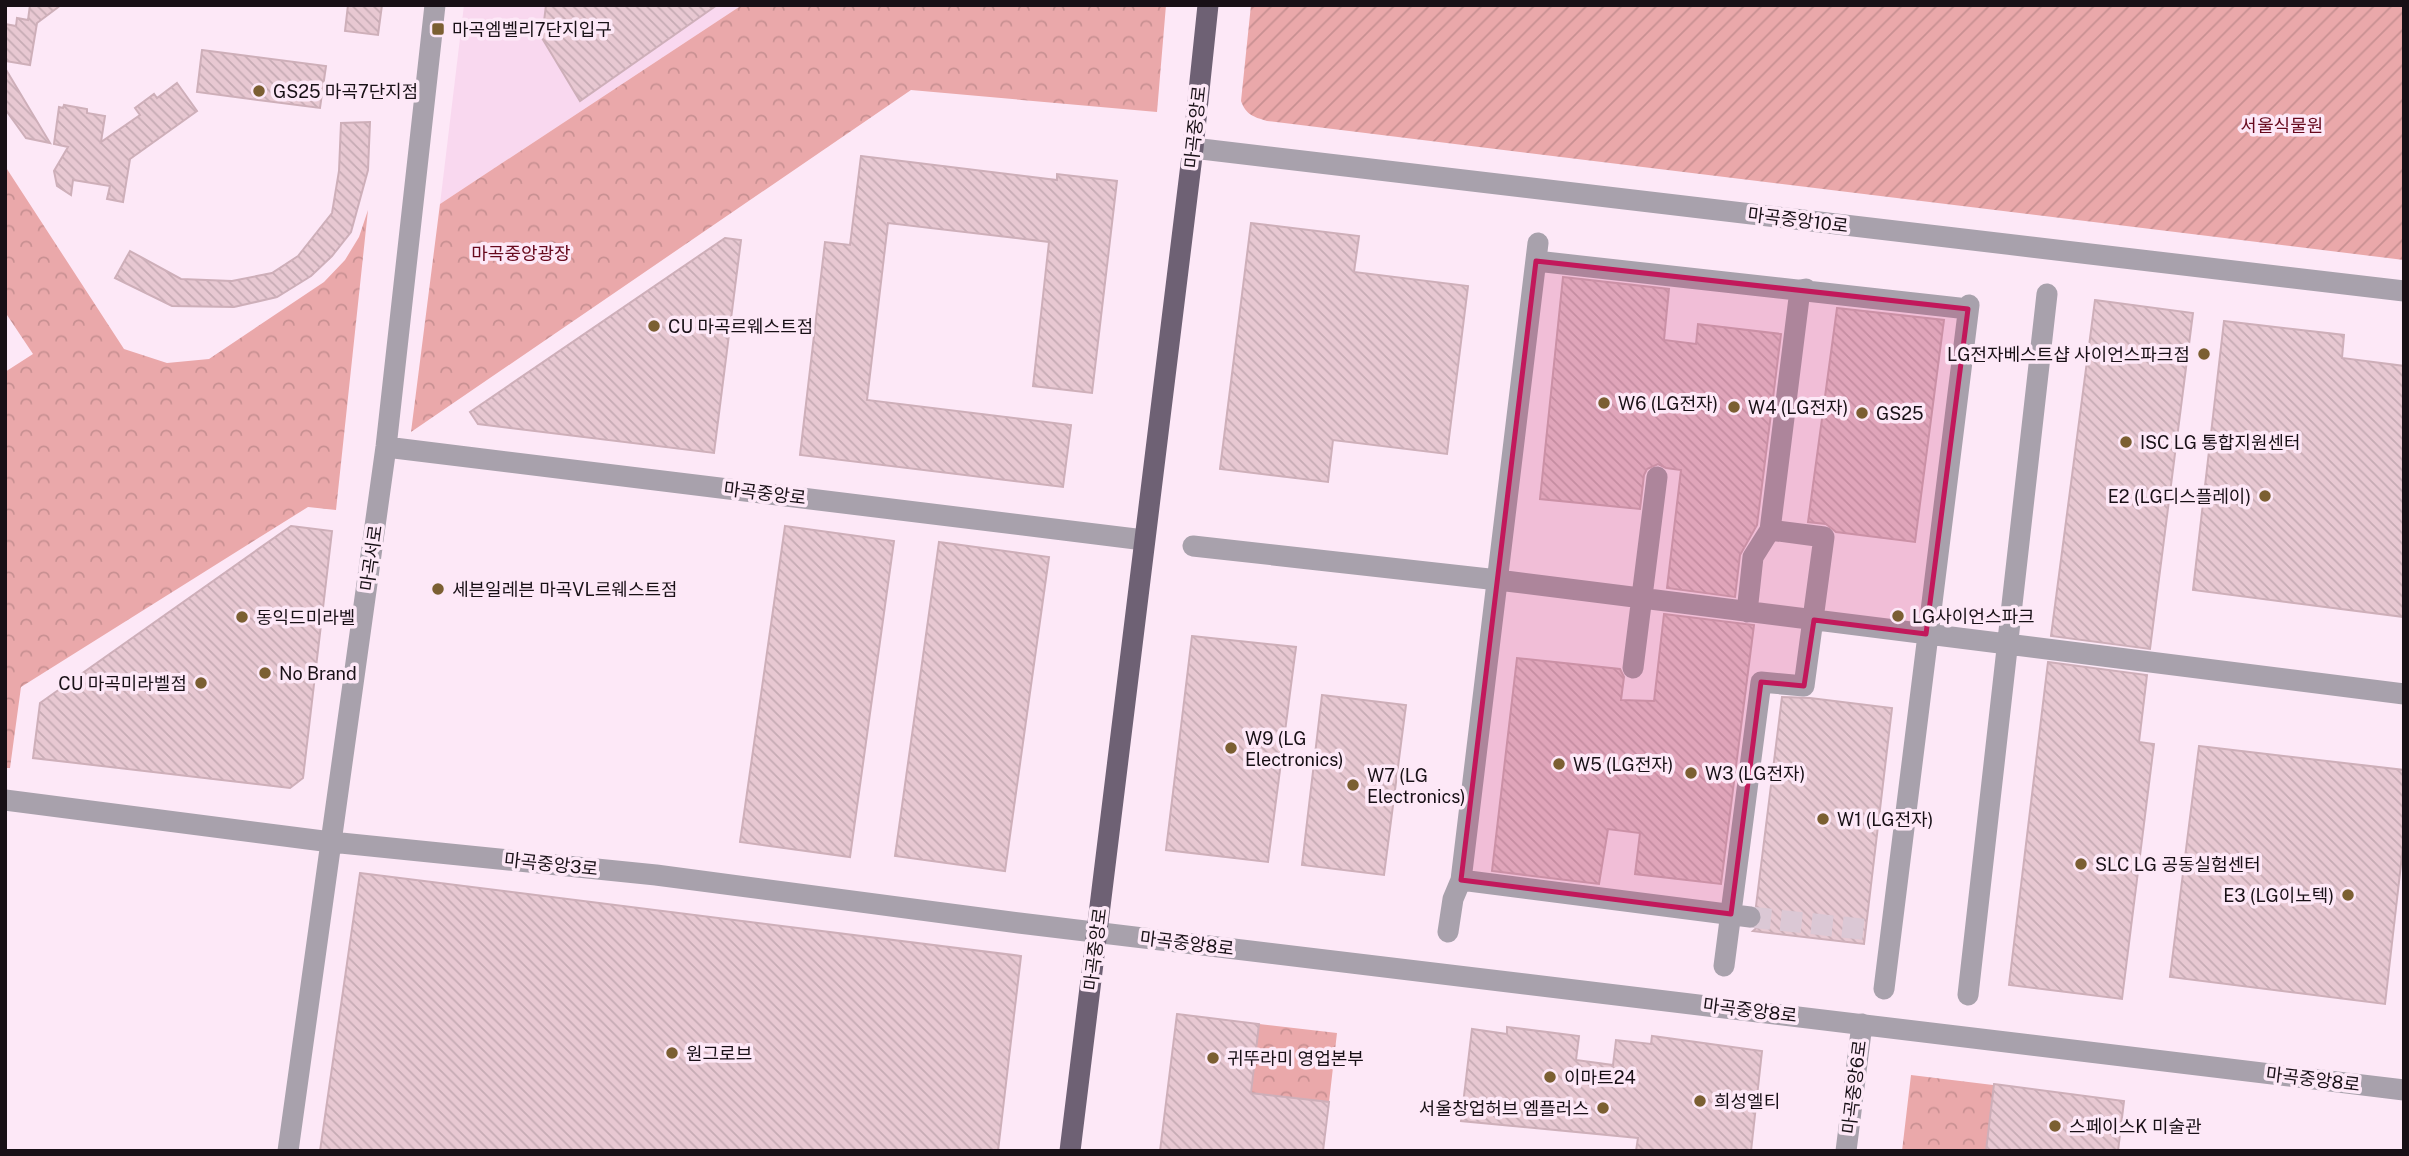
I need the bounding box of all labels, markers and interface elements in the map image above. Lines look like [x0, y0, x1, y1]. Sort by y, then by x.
place label: 마곡엠벨리7단지입구 [452, 19, 612, 40]
marker: 마곡엠벨리7단지입구 [430, 21, 446, 37]
place label: GS25 마곡7단지점 [273, 81, 418, 102]
marker: GS25 마곡7단지점 [251, 83, 267, 99]
street label: 마곡중앙로 [1180, 85, 1210, 169]
park label: 서울식물원 [2241, 115, 2323, 136]
street label: 마곡중앙10로 [1747, 203, 1849, 237]
park label: 마곡중앙광장 [471, 243, 571, 264]
place label: CU 마곡르웨스트점 [668, 316, 813, 337]
marker: CU 마곡르웨스트점 [646, 318, 662, 334]
place label: LG전자베스트샵 사이언스파크점 [1947, 344, 2190, 365]
marker: LG전자베스트샵 사이언스파크점 [2196, 346, 2212, 362]
place label: W6 (LG전자) [1618, 393, 1718, 414]
marker: W6 (LG전자) [1596, 395, 1612, 411]
place label: W4 (LG전자) [1748, 397, 1848, 418]
marker: W4 (LG전자) [1726, 399, 1742, 415]
place label: GS25 [1876, 403, 1923, 424]
marker: GS25 [1854, 405, 1870, 421]
place label: ISC LG 통합지원센터 [2140, 432, 2301, 453]
marker: ISC LG 통합지원센터 [2118, 434, 2134, 450]
street label: 마곡중앙로 [723, 478, 807, 508]
place label: E2 (LG디스플레이) [2108, 486, 2251, 507]
marker: E2 (LG디스플레이) [2257, 488, 2273, 504]
street label: 마곡서로 [356, 524, 386, 592]
place label: 세븐일레븐 마곡VL르웨스트점 [452, 579, 678, 600]
marker: 세븐일레븐 마곡VL르웨스트점 [430, 581, 446, 597]
place label: LG사이언스파크 [1912, 606, 2035, 627]
place label: 동익드미라벨 [256, 607, 355, 628]
marker: LG사이언스파크 [1890, 608, 1906, 624]
marker: 동익드미라벨 [234, 609, 250, 625]
place label: No Brand [279, 663, 357, 684]
marker: No Brand [257, 665, 273, 681]
place label: CU 마곡미라벨점 [58, 673, 187, 694]
marker: CU 마곡미라벨점 [193, 675, 209, 691]
place label: W9 (LG Electronics) [1245, 728, 1344, 770]
marker: W9 (LG Electronics) [1223, 740, 1239, 756]
place label: W5 (LG전자) [1573, 754, 1673, 775]
marker: W5 (LG전자) [1551, 756, 1567, 772]
place label: W3 (LG전자) [1705, 763, 1805, 784]
place label: W7 (LG Electronics) [1367, 765, 1466, 807]
marker: W3 (LG전자) [1683, 765, 1699, 781]
marker: W7 (LG Electronics) [1345, 777, 1361, 793]
place label: W1 (LG전자) [1837, 809, 1933, 830]
marker: W1 (LG전자) [1815, 811, 1831, 827]
street label: 마곡중앙3로 [503, 849, 599, 879]
place label: SLC LG 공동실험센터 [2095, 854, 2261, 875]
marker: SLC LG 공동실험센터 [2073, 856, 2089, 872]
place label: E3 (LG이노텍) [2223, 885, 2334, 906]
marker: E3 (LG이노텍) [2340, 887, 2356, 903]
street label: 마곡중앙로 [1080, 907, 1110, 991]
street label: 마곡중앙8로 [1139, 927, 1235, 959]
street label: 마곡중앙8로 [1702, 994, 1798, 1026]
street label: 마곡중앙6로 [1838, 1039, 1870, 1135]
place label: 원그로브 [686, 1043, 752, 1064]
marker: 원그로브 [664, 1045, 680, 1061]
place label: 귀뚜라미 영업본부 [1227, 1048, 1364, 1069]
marker: 귀뚜라미 영업본부 [1205, 1050, 1221, 1066]
street label: 마곡중앙8로 [2265, 1063, 2361, 1095]
place label: 이마트24 [1564, 1067, 1636, 1088]
marker: 이마트24 [1542, 1069, 1558, 1085]
place label: 희성엘티 [1714, 1091, 1780, 1112]
marker: 희성엘티 [1692, 1093, 1708, 1109]
place label: 서울창업허브 엠플러스 [1419, 1098, 1589, 1119]
marker: 서울창업허브 엠플러스 [1595, 1100, 1611, 1116]
place label: 스페이스K 미술관 [2069, 1116, 2202, 1137]
marker: 스페이스K 미술관 [2047, 1118, 2063, 1134]

